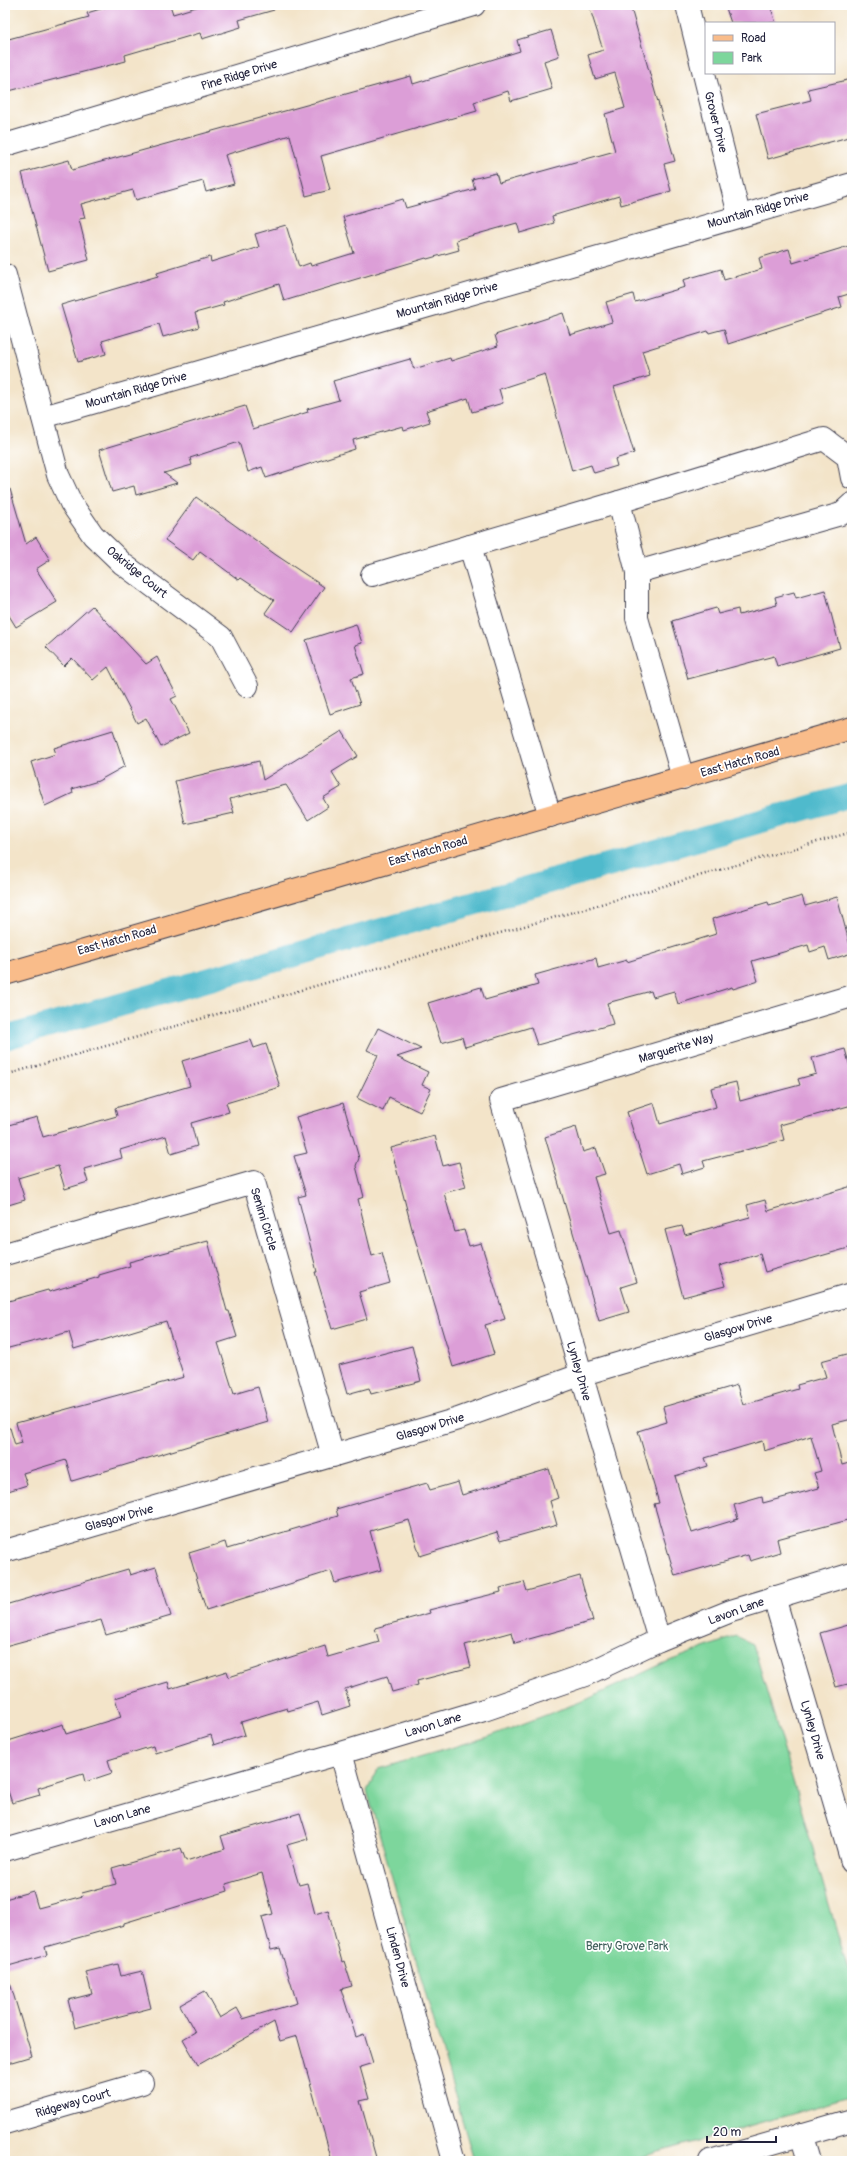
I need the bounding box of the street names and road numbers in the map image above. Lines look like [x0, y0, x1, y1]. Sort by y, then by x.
street label: Pine Ridge Drive [199, 57, 279, 94]
street label: Grover Drive [701, 90, 730, 154]
street label: Mountain Ridge Drive [706, 189, 811, 232]
street label: Mountain Ridge Drive [395, 279, 500, 322]
street label: Mountain Ridge Drive [84, 369, 189, 412]
street label: Oakridge Court [103, 543, 170, 602]
street label: East Hatch Road [699, 744, 781, 781]
street label: East Hatch Road [387, 833, 469, 870]
street label: East Hatch Road [76, 922, 158, 959]
street label: Marguerite Way [637, 1030, 715, 1067]
street label: Senimi Circle [247, 1186, 280, 1253]
street label: Glasgow Drive [702, 1311, 774, 1346]
street label: Lynley Drive [563, 1340, 594, 1403]
street label: Glasgow Drive [394, 1410, 466, 1445]
street label: Glasgow Drive [83, 1502, 155, 1535]
street label: Lavon Lane [706, 1594, 766, 1628]
street label: Lynley Drive [797, 1699, 828, 1762]
street label: Lavon Lane [403, 1710, 463, 1741]
street label: Lavon Lane [92, 1801, 152, 1832]
street label: Linden Drive [382, 1925, 413, 1989]
street label: Ridgeway Court [34, 2086, 112, 2121]

